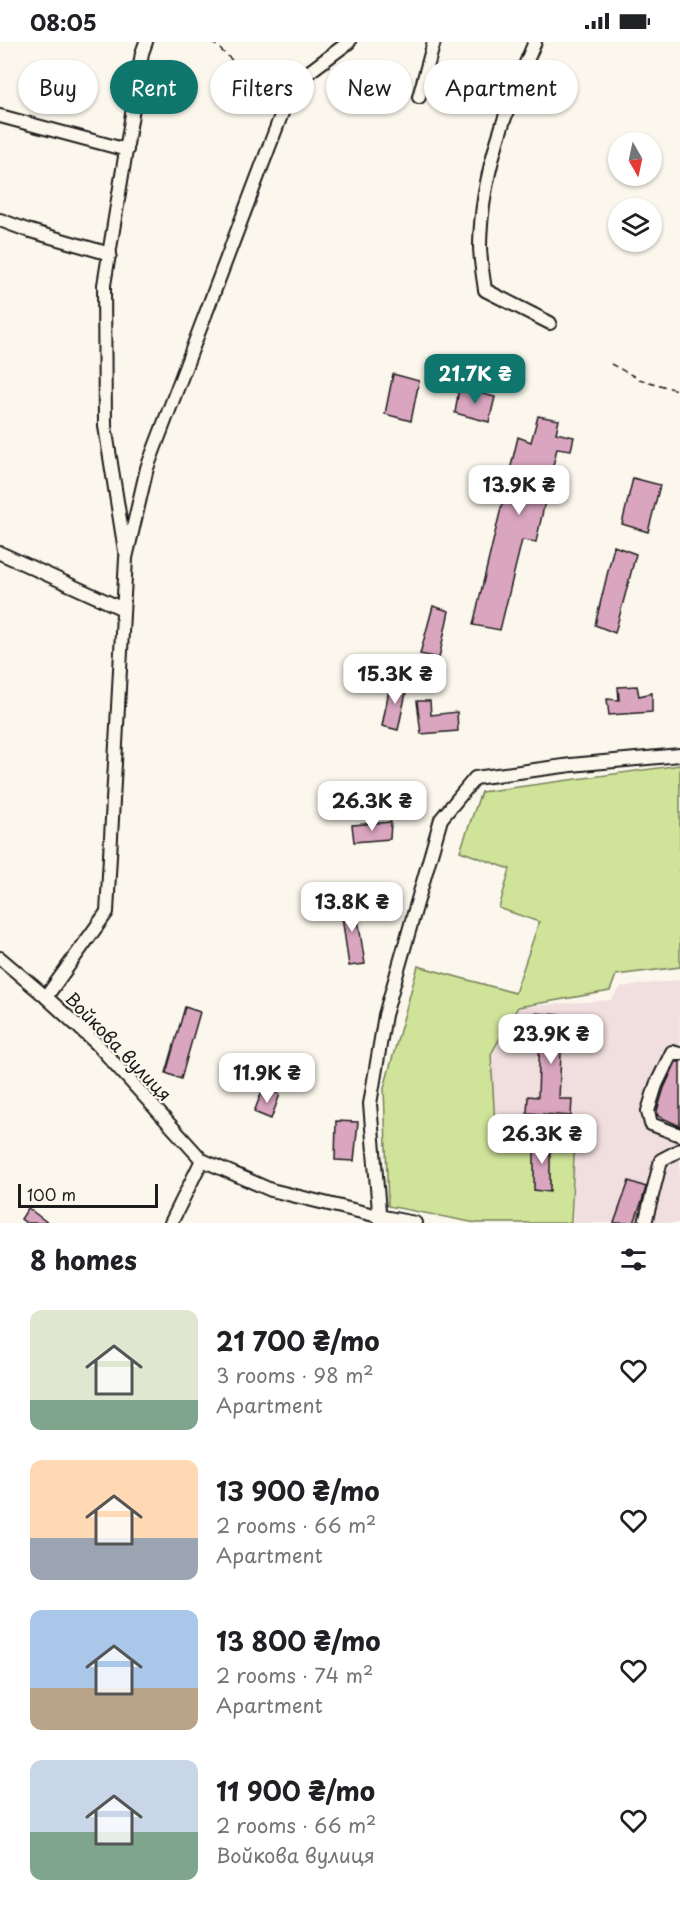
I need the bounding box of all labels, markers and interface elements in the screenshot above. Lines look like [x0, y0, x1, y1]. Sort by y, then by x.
text: 08:05 [30, 5, 97, 38]
chip: Buy [18, 60, 98, 114]
chip: Rent [110, 60, 198, 114]
chip: Filters [210, 60, 314, 114]
chip: New [326, 60, 412, 114]
chip: Apartment [424, 60, 578, 114]
north arrow [608, 132, 662, 186]
map controls [608, 132, 662, 252]
button: layers [608, 198, 662, 252]
pin: 21.7K ₴ [420, 354, 530, 405]
text: 21.7K ₴ [438, 358, 512, 388]
pin: 13.9K ₴ [464, 465, 574, 516]
text: 13.9K ₴ [482, 469, 556, 499]
pin: 15.3K ₴ [340, 654, 450, 705]
text: 15.3K ₴ [357, 658, 433, 688]
pin: 26.3K ₴ [317, 781, 427, 832]
text: 26.3K ₴ [332, 785, 412, 815]
pin: 13.8K ₴ [297, 882, 407, 933]
text: 13.8K ₴ [315, 886, 389, 916]
street label: Войкова вулиця [60, 985, 178, 1107]
pin: 23.9K ₴ [496, 1014, 606, 1065]
text: 23.9K ₴ [512, 1018, 590, 1048]
pin: 11.9K ₴ [212, 1053, 322, 1104]
text: 11.9K ₴ [233, 1057, 301, 1087]
pin: 26.3K ₴ [487, 1114, 597, 1165]
text: 26.3K ₴ [502, 1118, 582, 1148]
scale bar [18, 1181, 158, 1208]
text: 100 m [27, 1182, 76, 1206]
text: 8 homes [30, 1240, 137, 1279]
icon: filters [617, 1243, 650, 1276]
text: 21 700 ₴/mo [216, 1321, 380, 1360]
icon: home [78, 1334, 150, 1406]
icon: heart [617, 1354, 650, 1387]
text: 3 rooms · 98 m² [216, 1360, 374, 1390]
text: Apartment [216, 1390, 323, 1420]
text: 13 900 ₴/mo [216, 1471, 379, 1510]
icon: home [78, 1484, 150, 1556]
icon: heart [617, 1504, 650, 1537]
text: 2 rooms · 66 m² [216, 1510, 376, 1540]
text: Apartment [216, 1540, 323, 1570]
text: 13 800 ₴/mo [216, 1621, 380, 1660]
icon: home [78, 1634, 150, 1706]
icon: heart [617, 1654, 650, 1687]
text: 2 rooms · 74 m² [216, 1660, 373, 1690]
text: Apartment [216, 1690, 323, 1720]
text: 11 900 ₴/mo [216, 1771, 375, 1810]
icon: home [78, 1784, 150, 1856]
icon: heart [617, 1804, 650, 1837]
text: 2 rooms · 66 m² [216, 1810, 376, 1840]
text: Войкова вулиця [216, 1840, 375, 1870]

